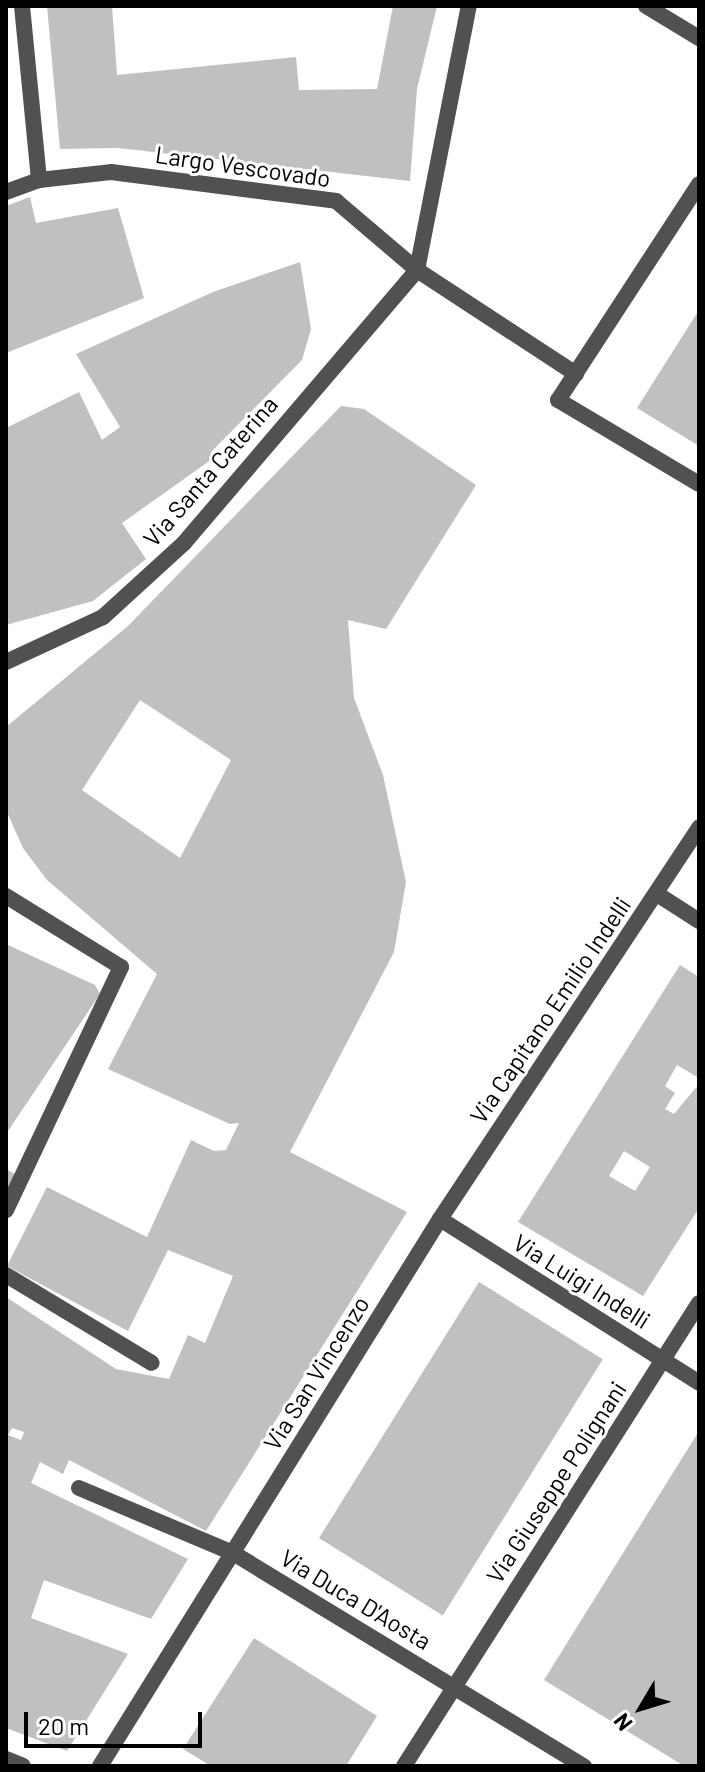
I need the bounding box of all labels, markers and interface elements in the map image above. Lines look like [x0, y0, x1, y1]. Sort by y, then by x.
street label: Largo Vescovado [153, 139, 333, 193]
street label: Via Santa Caterina [137, 390, 283, 552]
street label: Via Capitano Emilio Indelli [463, 891, 637, 1129]
street label: Via Luigi Indelli [508, 1228, 656, 1334]
street label: Via San Vincenzo [257, 1291, 375, 1455]
street label: Via Giuseppe Polignani [480, 1376, 632, 1588]
street label: Via Duca D'Aosta [275, 1543, 437, 1655]
north arrow [601, 1668, 681, 1748]
scale bar [28, 1696, 206, 1746]
text: N [607, 1709, 637, 1737]
text: 20 m [38, 1711, 89, 1740]

